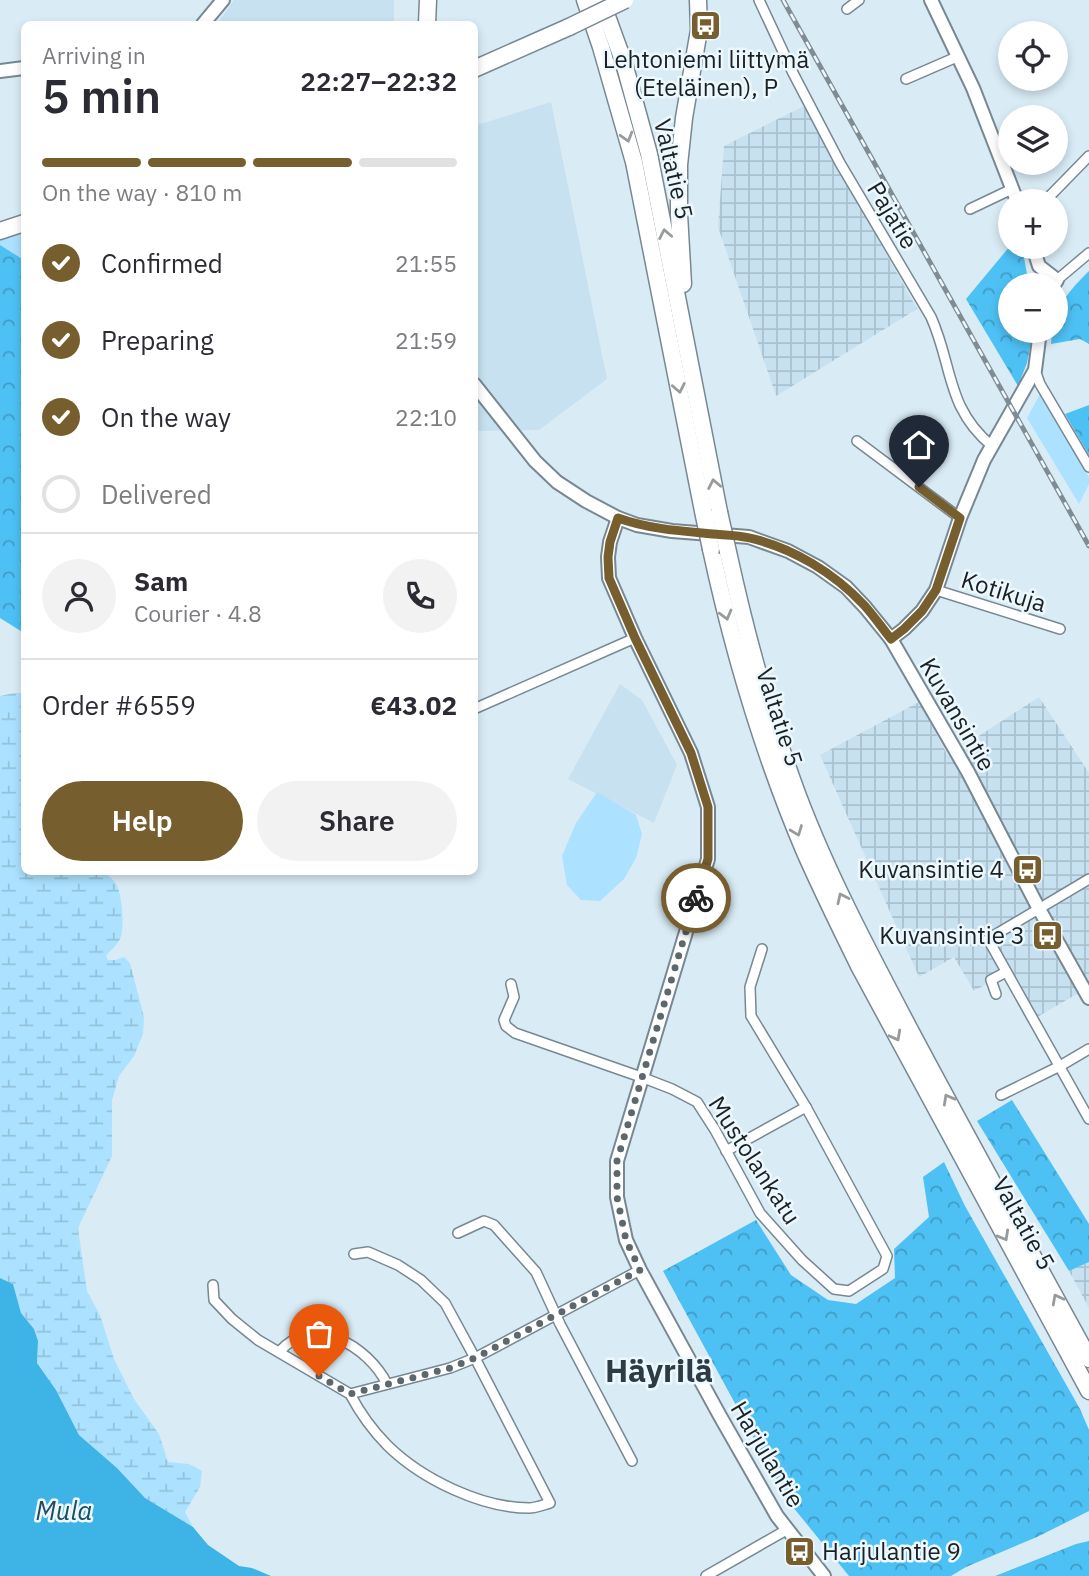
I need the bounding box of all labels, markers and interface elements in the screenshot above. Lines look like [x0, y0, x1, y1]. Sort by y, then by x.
bus stop icon: Lehtoniemi liittymä (Eteläinen), P [689, 8, 723, 42]
map controls [998, 21, 1068, 343]
button: locate [998, 21, 1068, 91]
text: Arriving in [42, 40, 146, 70]
place label: Lehtoniemi liittymä (Eteläinen), P [603, 43, 810, 103]
text: 22:27–22:32 [300, 64, 457, 98]
text: 5 min [42, 66, 161, 126]
button: layers [998, 105, 1068, 175]
street label: Valtatie 5 [647, 116, 701, 222]
one-way arrow [618, 130, 633, 142]
street label: Pajatie [860, 175, 926, 255]
text: On the way · 810 m [42, 177, 242, 207]
button: + [998, 189, 1068, 259]
one-way arrow [658, 228, 673, 240]
icon: check [42, 244, 80, 282]
text: Confirmed [101, 246, 223, 280]
text: 21:55 [395, 248, 457, 278]
button: − [998, 273, 1068, 343]
icon: check [42, 321, 80, 359]
text: Preparing [101, 323, 214, 357]
text: 21:59 [395, 325, 457, 355]
one-way arrow [671, 382, 686, 394]
icon: check [42, 398, 80, 436]
text: On the way [101, 400, 231, 434]
text: 22:10 [395, 402, 457, 432]
pin [889, 415, 949, 487]
icon: home [900, 426, 938, 464]
text: Delivered [101, 477, 212, 511]
one-way arrow [707, 478, 722, 490]
button: person [42, 559, 116, 633]
button: phone [383, 559, 457, 633]
street label: Kotikuja [958, 563, 1051, 619]
text: Sam [134, 564, 188, 598]
text: Courier · 4.8 [134, 598, 262, 628]
one-way arrow [718, 609, 732, 621]
street label: Kuvansintie [913, 652, 1003, 776]
street label: Valtatie 5 [749, 664, 811, 770]
text: Order #6559 [42, 688, 196, 722]
text: €43.02 [370, 688, 457, 722]
button: Help [42, 781, 243, 861]
button: Share [257, 781, 457, 861]
one-way arrow [788, 825, 802, 837]
bus stop icon: Kuvansintie 4 [1010, 852, 1044, 886]
place label: Kuvansintie 4 [858, 853, 1004, 885]
courier [661, 863, 731, 933]
icon: bike [677, 879, 715, 917]
one-way arrow [836, 893, 850, 905]
bus stop icon: Kuvansintie 3 [1031, 918, 1065, 952]
place label: Kuvansintie 3 [879, 919, 1025, 951]
one-way arrow [888, 1029, 901, 1041]
street label: Mustolankatu [702, 1090, 808, 1230]
one-way arrow [943, 1094, 956, 1107]
street label: Valtatie 5 [985, 1171, 1063, 1275]
one-way arrow [996, 1229, 1010, 1241]
one-way arrow [1051, 1294, 1065, 1306]
pin [289, 1304, 349, 1376]
icon: bag [300, 1315, 338, 1353]
district label: Häyrilä [605, 1349, 713, 1391]
street label: Harjulantie [724, 1395, 812, 1513]
water label: Mula [35, 1493, 93, 1527]
bus stop icon: Harjulantie 9 [782, 1534, 816, 1568]
place label: Harjulantie 9 [822, 1535, 961, 1567]

